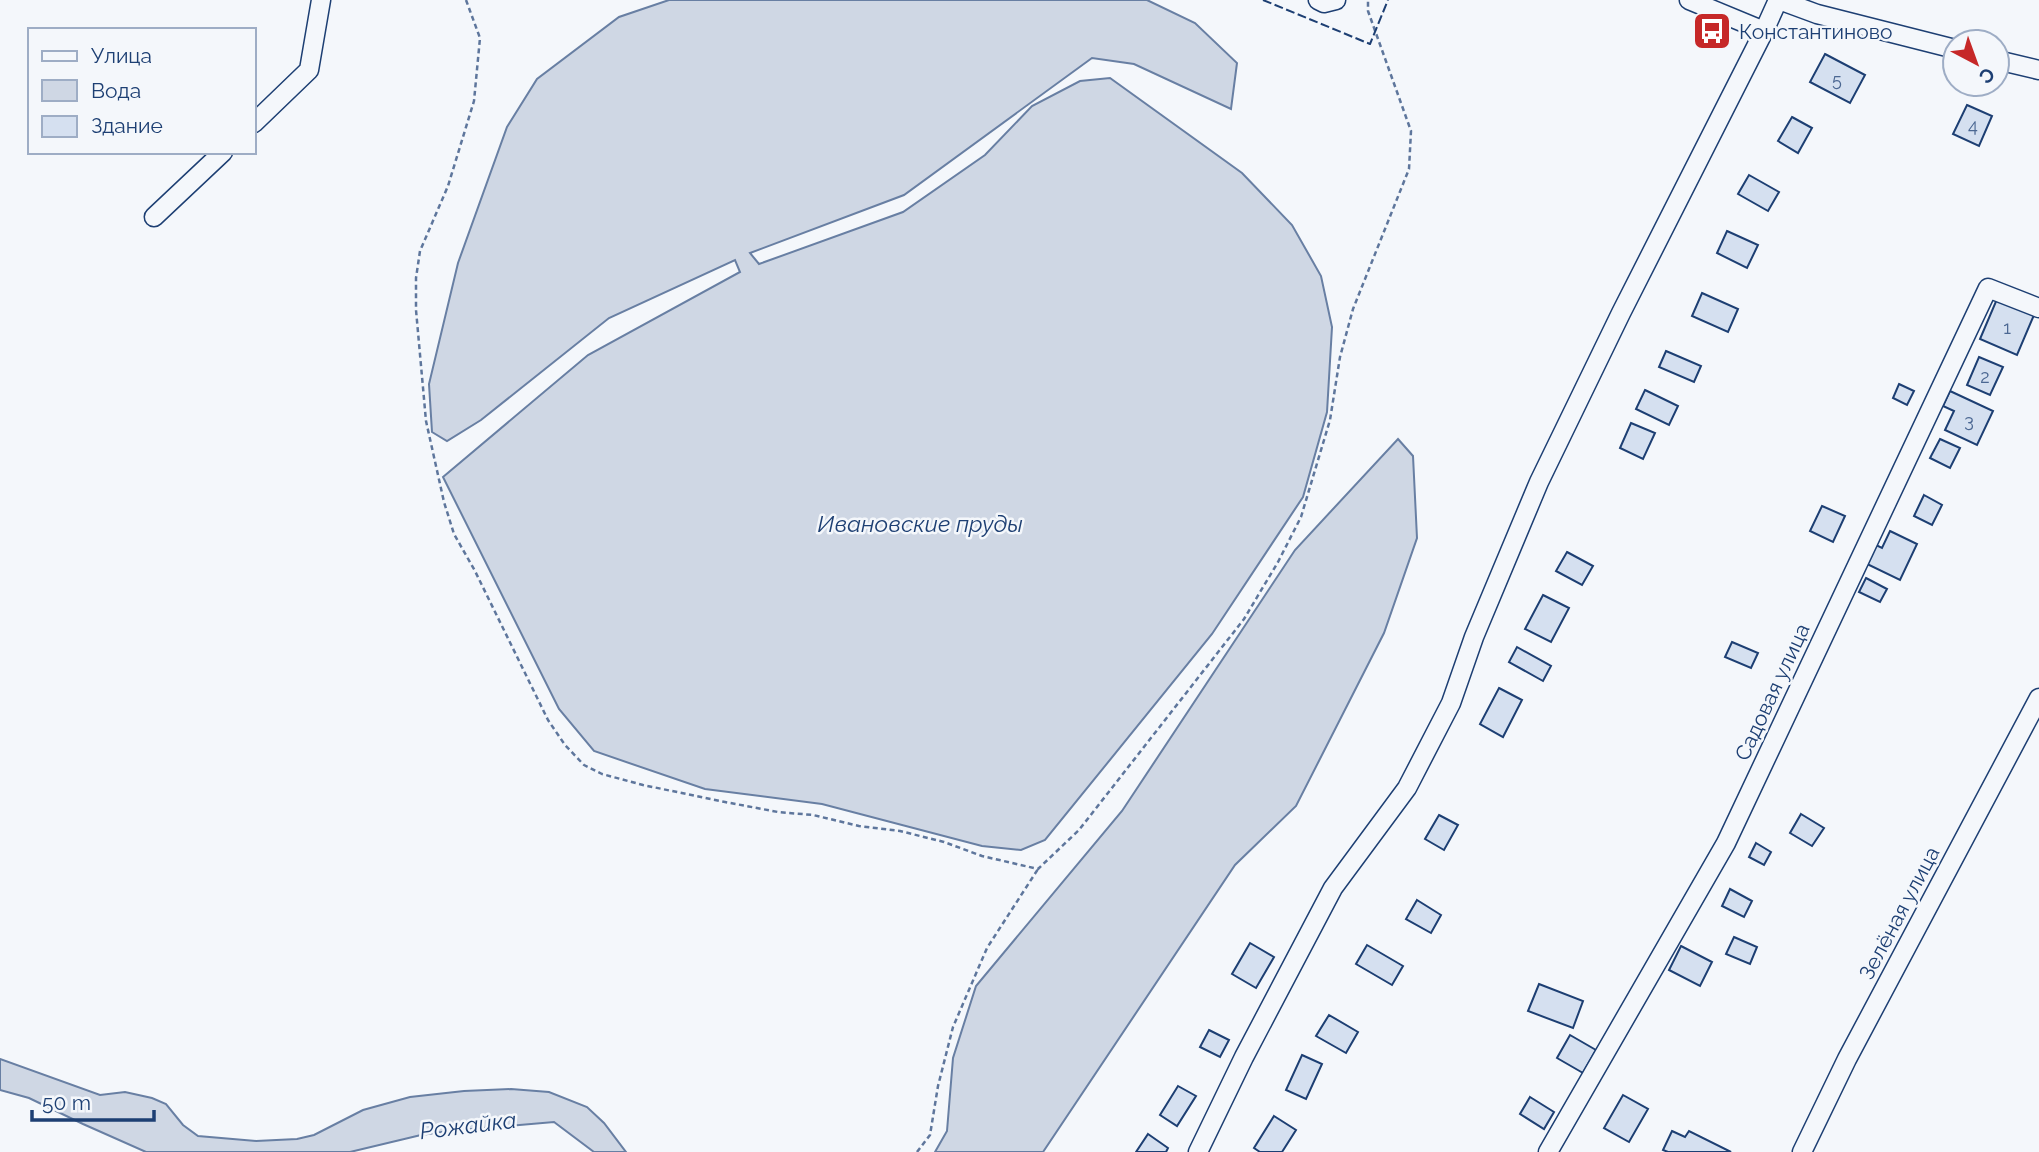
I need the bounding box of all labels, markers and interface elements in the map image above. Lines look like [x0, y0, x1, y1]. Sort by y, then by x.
bus stop icon: Константиново [1691, 10, 1733, 52]
place label: Константиново [1739, 19, 1893, 44]
legend [28, 28, 256, 154]
north arrow [1941, 28, 2011, 98]
text: Улица [91, 43, 152, 68]
text: С [1975, 63, 1999, 88]
house number: 5 [1832, 69, 1842, 90]
text: Вода [91, 78, 141, 103]
text: Здание [91, 113, 163, 138]
house number: 4 [1968, 115, 1978, 136]
house number: 1 [2003, 317, 2011, 338]
house number: 2 [1980, 366, 1990, 387]
house number: 3 [1964, 410, 1974, 431]
water label: Ивановские пруды [817, 510, 1023, 537]
street label: Садовая улица [1729, 620, 1815, 764]
street label: Зелёная улица [1854, 842, 1944, 984]
scale bar [32, 1078, 154, 1122]
text: 50 m [42, 1090, 91, 1115]
water label: Рожайка [418, 1106, 518, 1144]

